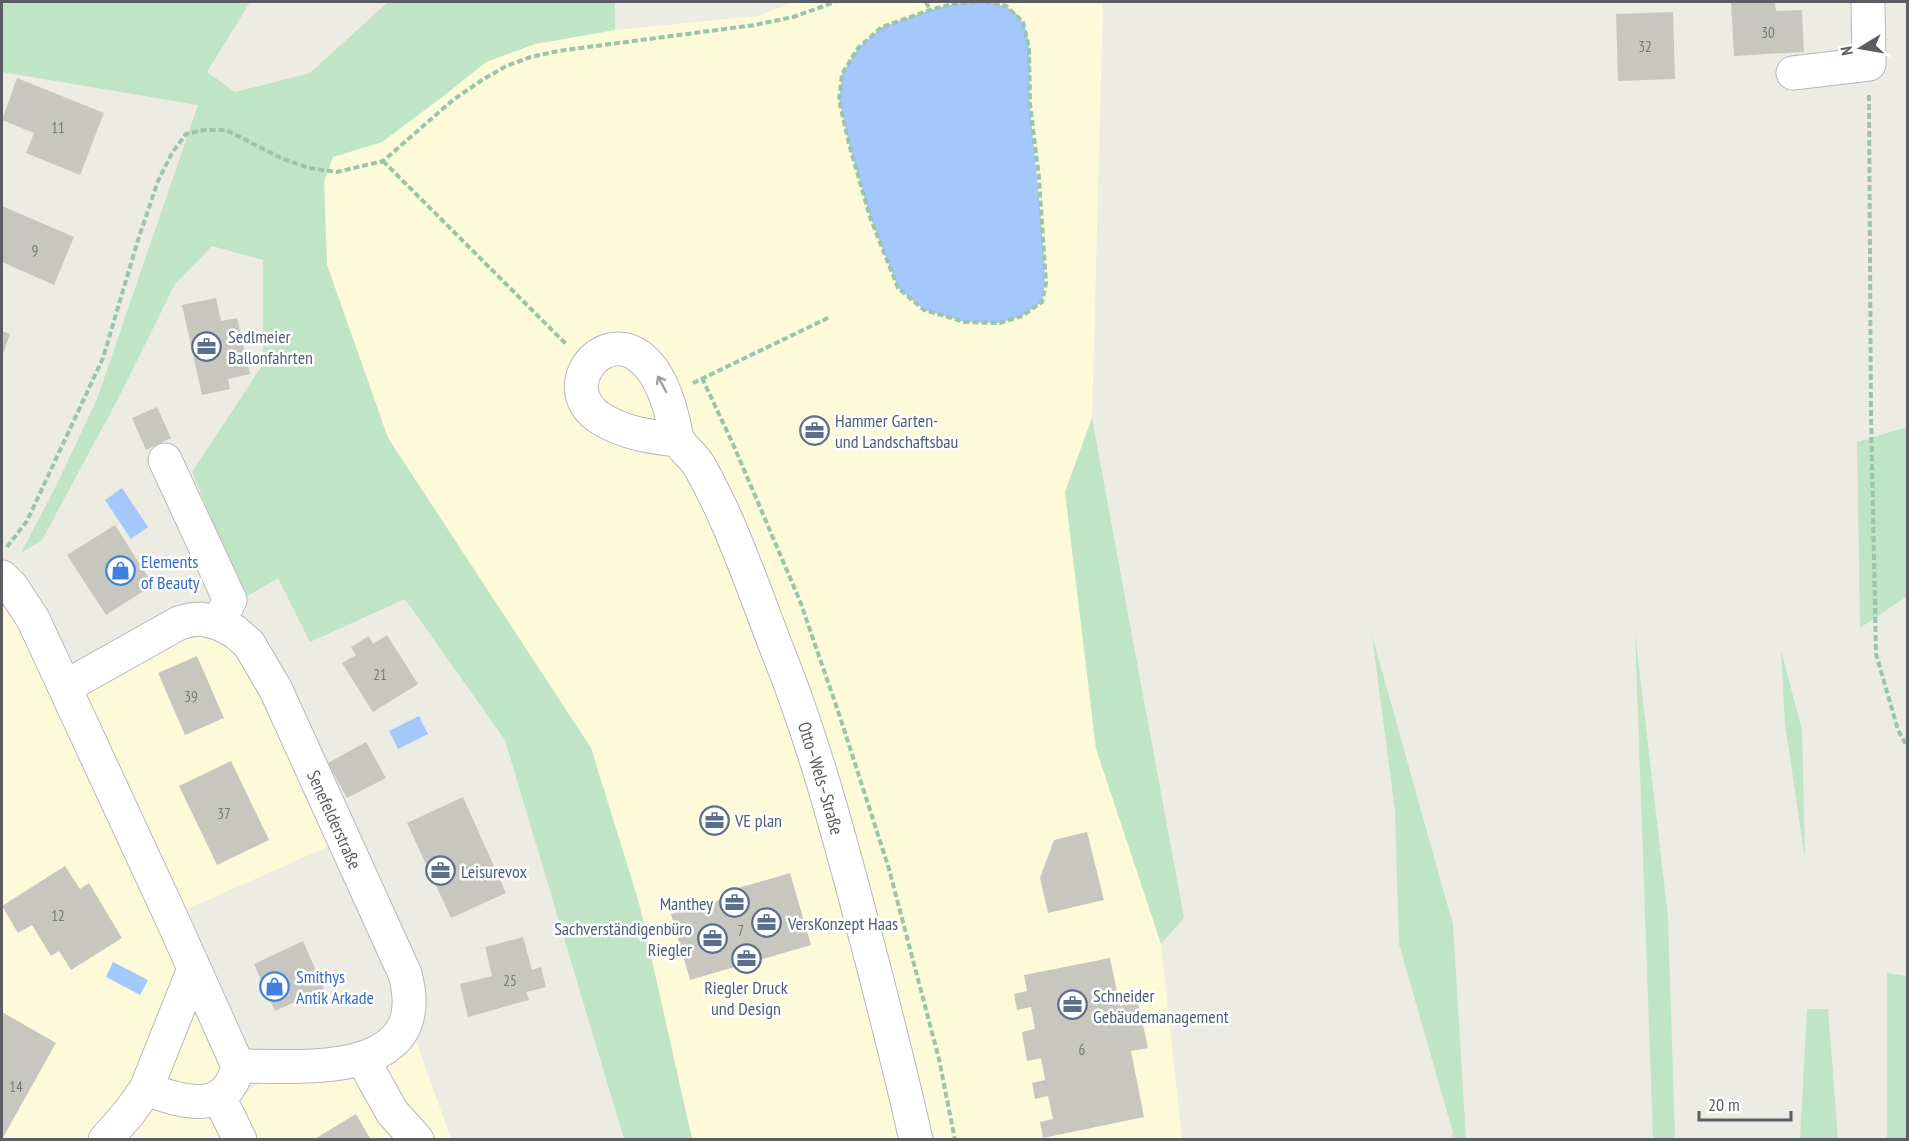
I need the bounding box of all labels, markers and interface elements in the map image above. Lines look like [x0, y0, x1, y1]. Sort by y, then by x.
north arrow [1831, 18, 1891, 78]
house number: 30 [1761, 23, 1775, 42]
house number: 32 [1638, 37, 1652, 56]
text: N [1836, 45, 1857, 57]
house number: 11 [51, 118, 65, 137]
house number: 9 [32, 241, 38, 260]
place label: Sedlmeier Ballonfahrten [228, 325, 313, 369]
office icon: Sedlmeier Ballonfahrten [191, 330, 223, 362]
one-way arrow [656, 376, 668, 393]
place label: Hammer Garten- und Landschaftsbau [835, 409, 958, 453]
office icon: Hammer Garten- und Landschaftsbau [798, 414, 830, 446]
place label: Elements of Beauty [141, 550, 200, 594]
shop icon: Elements of Beauty [104, 555, 136, 587]
house number: 21 [373, 665, 387, 684]
house number: 39 [184, 687, 198, 706]
street label: Otto–Wels–Straße [793, 719, 849, 837]
street label: Senefelderstraße [302, 766, 367, 873]
house number: 37 [217, 804, 231, 823]
office icon: VE plan [698, 804, 730, 836]
place label: VE plan [734, 809, 782, 832]
office icon: Leisurevox [424, 855, 456, 887]
place label: Leisurevox [461, 860, 527, 883]
office icon: Manthey [718, 887, 750, 919]
place label: Manthey [660, 892, 713, 915]
house number: 12 [51, 906, 65, 925]
office icon: VersKonzept Haas [751, 907, 783, 939]
place label: VersKonzept Haas [787, 912, 898, 935]
place label: Sachverständigenbüro Riegler [554, 917, 692, 961]
house number: 7 [738, 921, 744, 940]
office icon: Sachverständigenbüro Riegler [697, 922, 729, 954]
office icon: Riegler Druck und Design [730, 942, 762, 974]
place label: Smithys Antik Arkade [296, 965, 374, 1009]
shop icon: Smithys Antik Arkade [259, 970, 291, 1002]
house number: 25 [503, 971, 517, 990]
place label: Riegler Druck und Design [704, 976, 788, 1020]
place label: Schneider Gebäudemanagement [1093, 984, 1229, 1028]
office icon: Schneider Gebäudemanagement [1056, 989, 1088, 1021]
house number: 6 [1079, 1040, 1086, 1059]
house number: 14 [9, 1077, 23, 1096]
scale bar [1699, 1084, 1790, 1122]
text: 20 m [1708, 1093, 1740, 1116]

